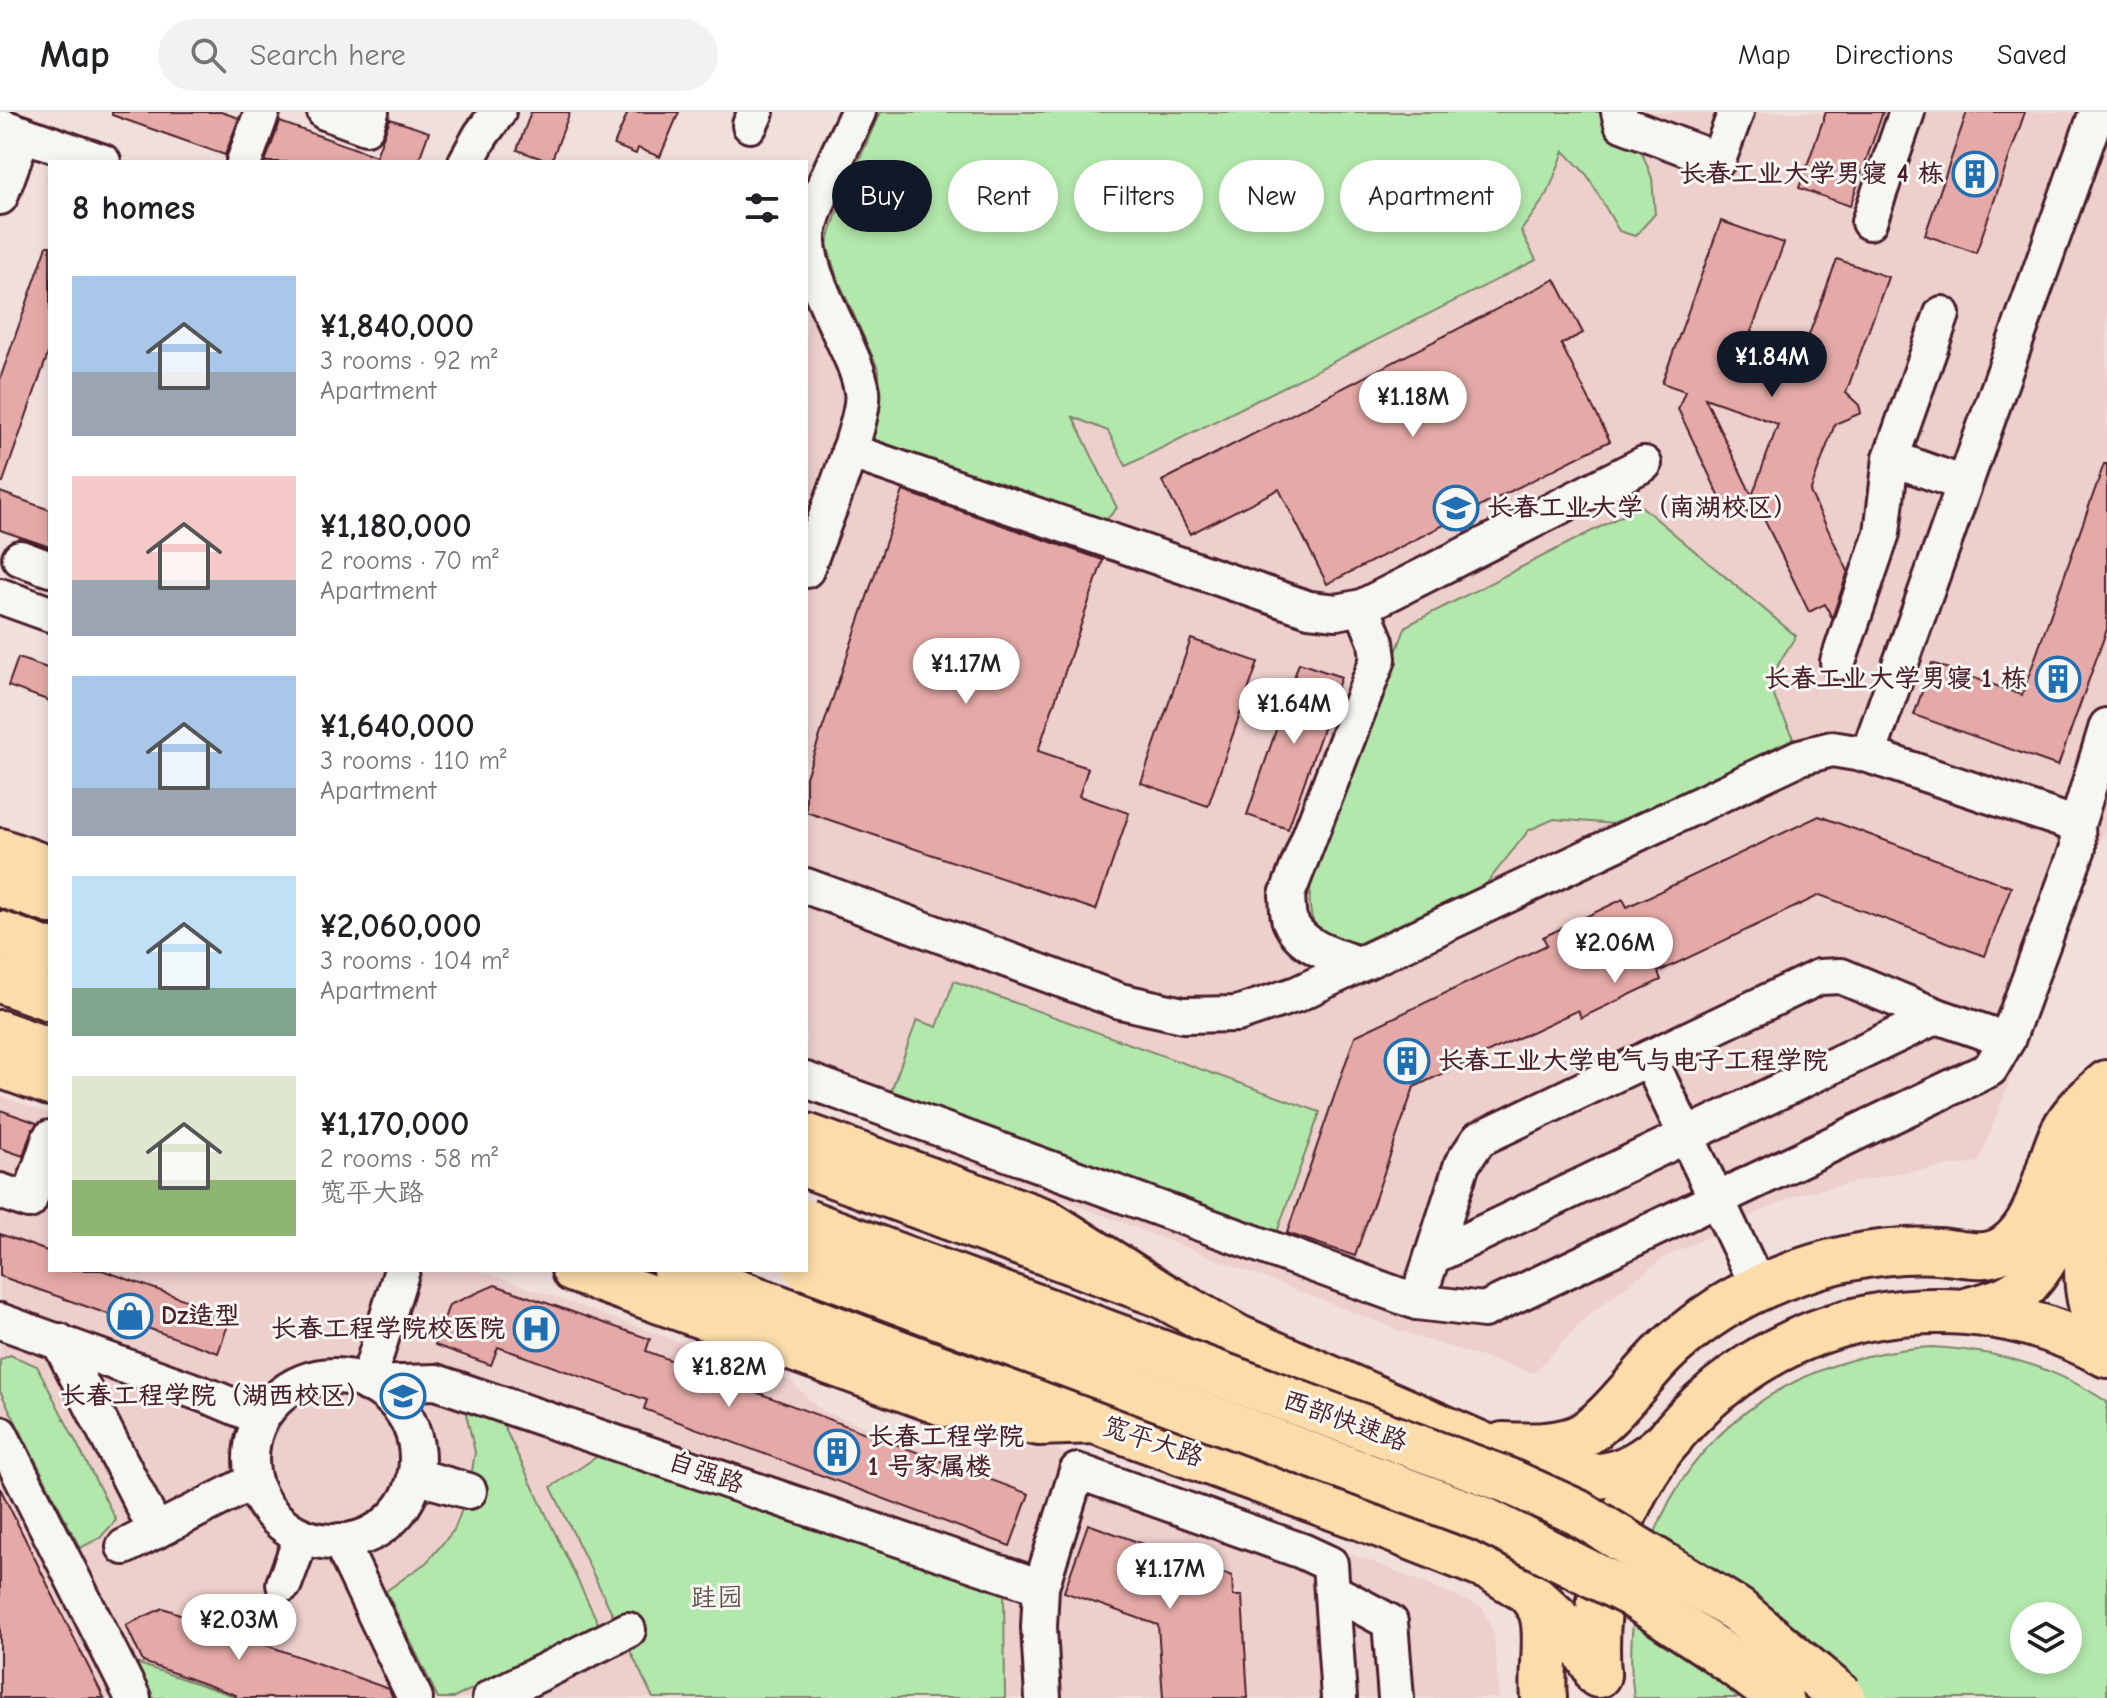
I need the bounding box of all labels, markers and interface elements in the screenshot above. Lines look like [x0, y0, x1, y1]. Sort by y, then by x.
search box [158, 19, 718, 91]
text: Map [40, 33, 110, 77]
icon: search [186, 33, 230, 77]
text: Search here [250, 38, 406, 73]
text: Map [1738, 39, 1791, 71]
text: Directions [1835, 39, 1953, 71]
text: Saved [1997, 39, 2067, 71]
building icon: 长春工业大学男寝 4 栋 [1951, 150, 1999, 198]
place label: 长春工业大学男寝 4 栋 [1679, 159, 1944, 189]
chip: Buy [832, 160, 932, 232]
chip: Rent [948, 160, 1058, 232]
chip: Filters [1074, 160, 1203, 232]
chip: New [1219, 160, 1324, 232]
chip: Apartment [1340, 160, 1521, 232]
icon: filters [740, 186, 784, 230]
text: 8 homes [72, 188, 195, 228]
text: ¥1,840,000 [320, 306, 474, 346]
icon: home [136, 308, 232, 404]
pin: ¥1.84M [1707, 331, 1837, 399]
text: ¥1.84M [1735, 342, 1809, 372]
text: 3 rooms · 92 m² [320, 346, 498, 376]
pin: ¥1.18M [1348, 371, 1478, 439]
text: Apartment [320, 376, 436, 406]
text: ¥1.18M [1377, 382, 1449, 412]
school or university icon: 长春工业大学（南湖校区） [1432, 484, 1480, 532]
place label: 长春工业大学（南湖校区） [1487, 493, 1799, 523]
text: ¥1,180,000 [320, 506, 472, 546]
icon: home [136, 508, 232, 604]
text: 2 rooms · 70 m² [320, 546, 499, 576]
text: Apartment [320, 576, 436, 606]
pin: ¥1.17M [901, 638, 1031, 706]
text: ¥1.17M [931, 649, 1001, 679]
building icon: 长春工业大学男寝 1 栋 [2034, 655, 2082, 703]
place label: 长春工业大学男寝 1 栋 [1764, 664, 2027, 694]
pin: ¥1.64M [1229, 678, 1359, 746]
text: ¥1.64M [1257, 689, 1331, 719]
text: ¥1,640,000 [320, 706, 475, 746]
icon: home [136, 708, 232, 804]
text: 3 rooms · 110 m² [320, 746, 507, 776]
text: Apartment [320, 776, 436, 806]
text: ¥2,060,000 [320, 906, 482, 946]
icon: home [136, 908, 232, 1004]
pin: ¥2.06M [1550, 917, 1680, 985]
text: ¥2.06M [1575, 928, 1655, 958]
text: 3 rooms · 104 m² [320, 946, 509, 976]
text: Apartment [320, 976, 436, 1006]
building icon: 长春工业大学电气与电子工程学院 [1383, 1037, 1431, 1085]
place label: 长春工业大学电气与电子工程学院 [1438, 1046, 1828, 1076]
text: ¥1,170,000 [320, 1104, 470, 1144]
icon: home [136, 1108, 232, 1204]
text: 2 rooms · 58 m² [320, 1144, 498, 1174]
text: 宽平大路 [320, 1178, 424, 1208]
shop icon: Dz造型 [106, 1292, 154, 1340]
place label: Dz造型 [161, 1301, 240, 1331]
hospital icon: 长春工程学院校医院 [512, 1305, 560, 1353]
place label: 长春工程学院校医院 [271, 1314, 505, 1344]
pin: ¥1.82M [664, 1341, 794, 1409]
text: ¥1.82M [692, 1352, 766, 1382]
school or university icon: 长春工程学院（湖西校区） [379, 1372, 427, 1420]
place label: 长春工程学院（湖西校区） [60, 1381, 372, 1411]
street label: 西部快速路 [1279, 1385, 1411, 1457]
street label: 宽平大路 [1099, 1411, 1207, 1473]
place label: 长春工程学院 1 号家属楼 [868, 1422, 1024, 1482]
building icon: 长春工程学院 1 号家属楼 [813, 1428, 861, 1476]
street label: 自强路 [664, 1446, 748, 1500]
pin: ¥1.17M [1105, 1543, 1235, 1611]
text: ¥1.17M [1135, 1554, 1205, 1584]
park label: 跬园 [691, 1583, 743, 1613]
pin: ¥2.03M [174, 1594, 304, 1662]
map controls [2010, 1602, 2082, 1674]
button: layers [2010, 1602, 2082, 1674]
text: ¥2.03M [199, 1605, 279, 1635]

